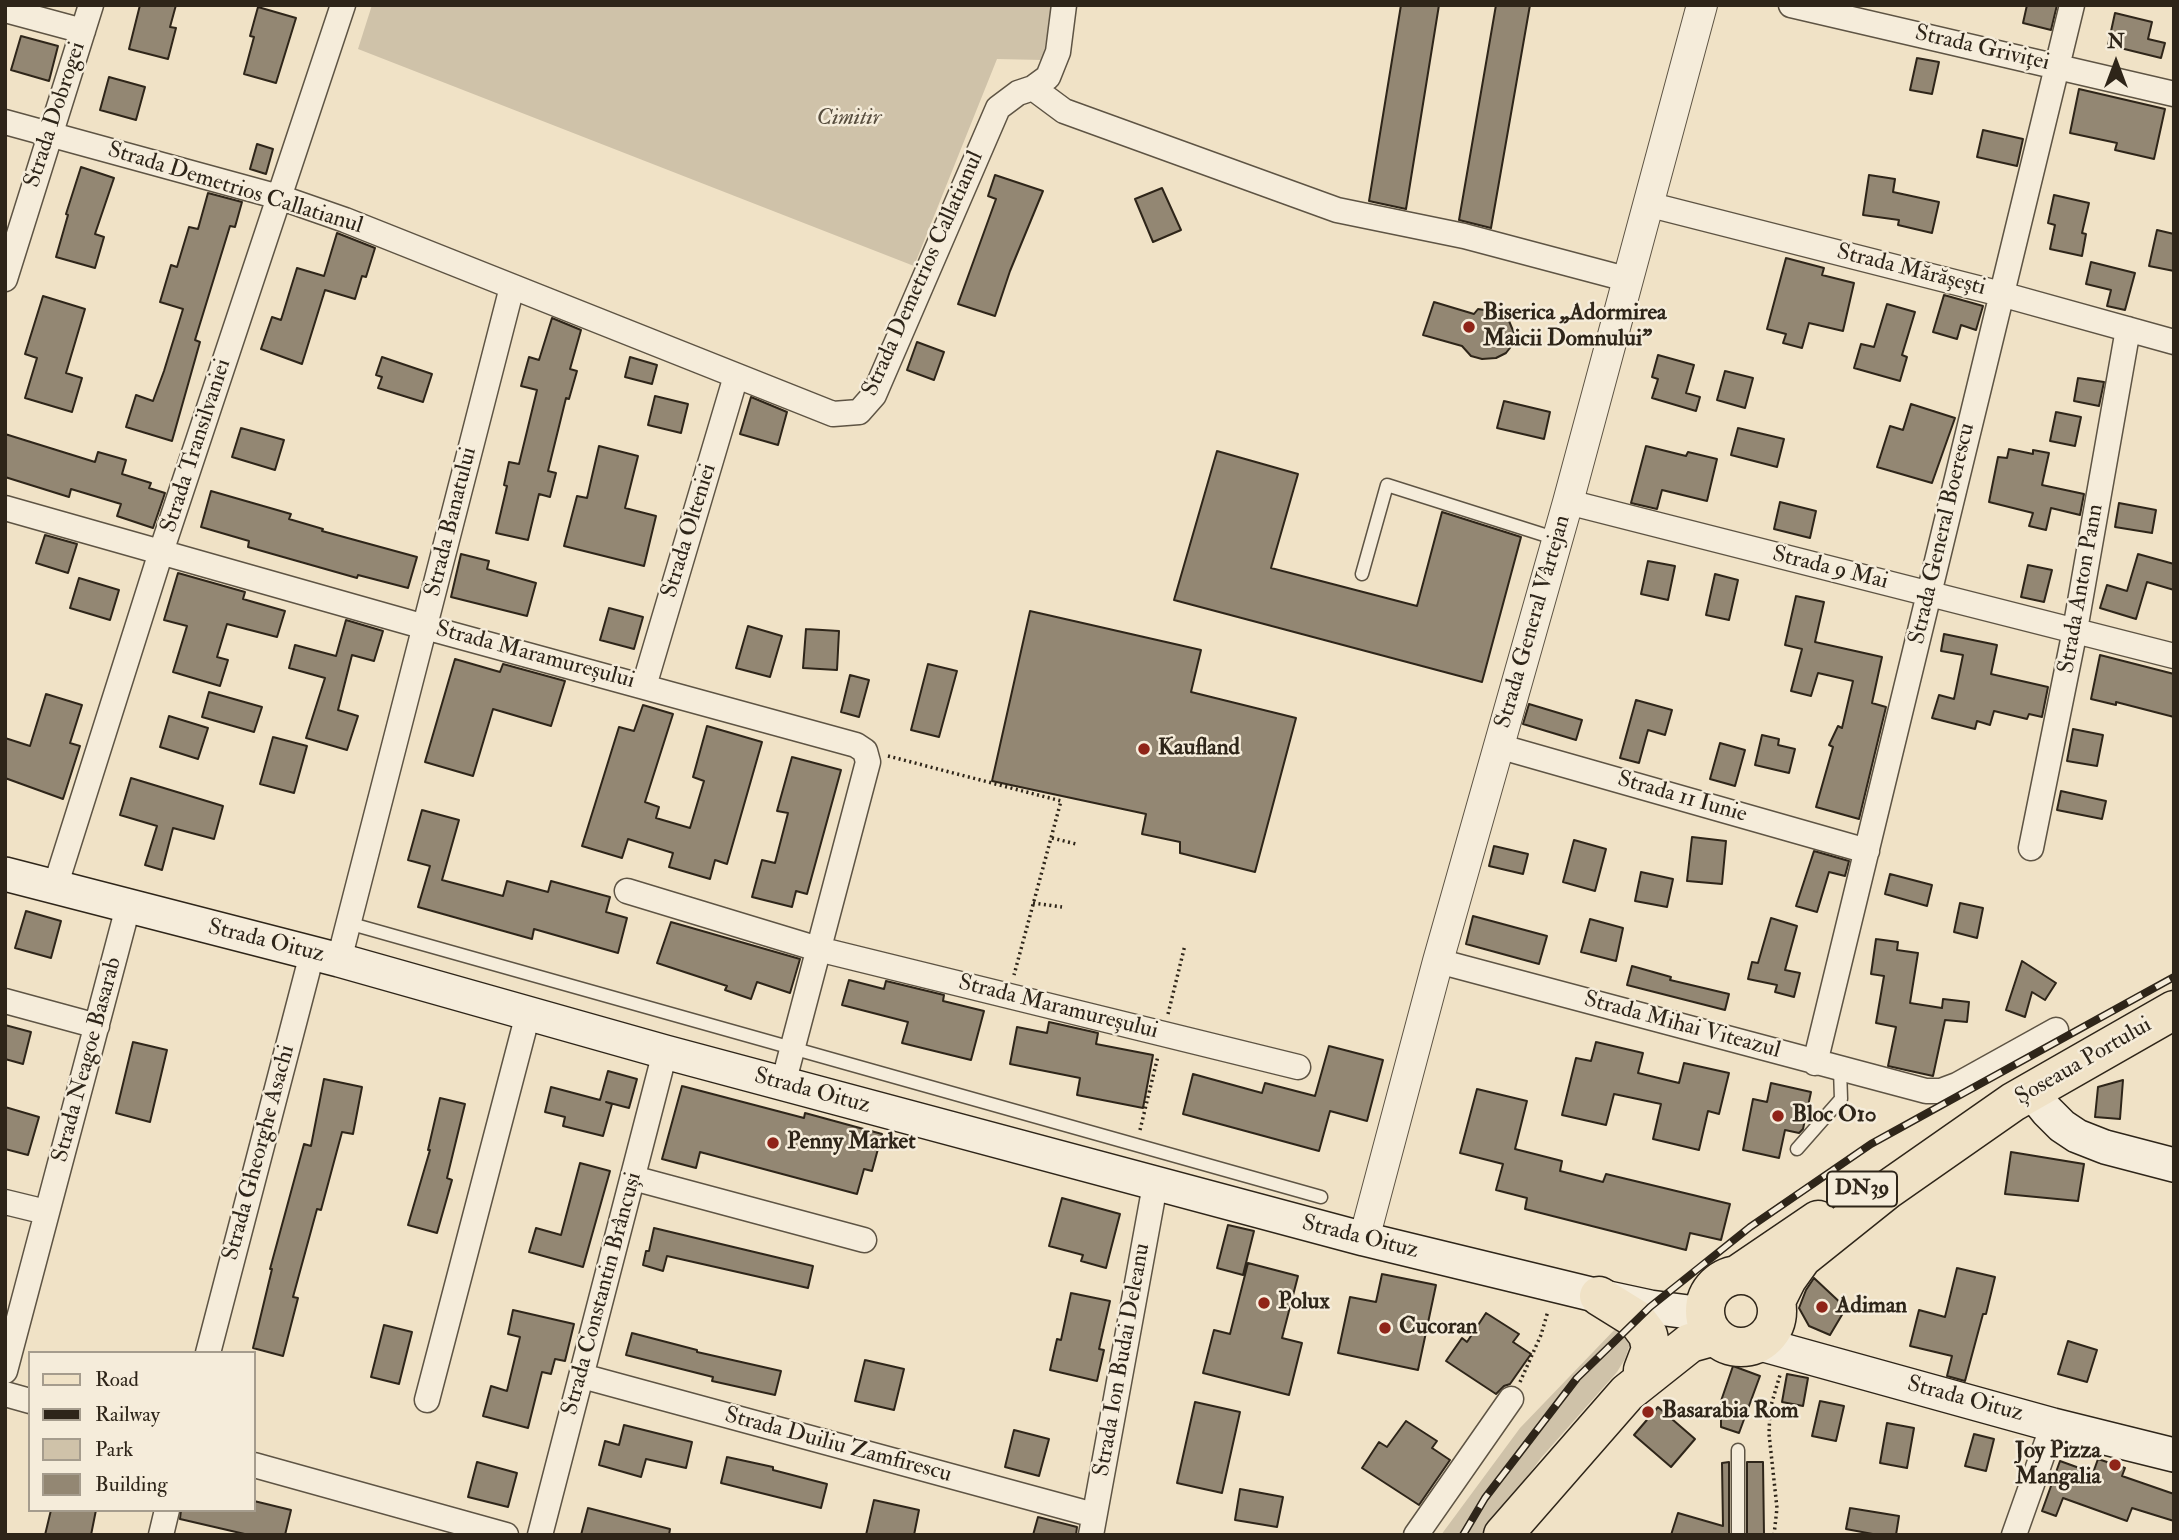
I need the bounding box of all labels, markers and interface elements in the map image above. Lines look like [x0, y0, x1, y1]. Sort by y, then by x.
street label: Strada Griviței [1912, 20, 2052, 78]
north arrow [2081, 28, 2151, 98]
text: N [2107, 30, 2125, 54]
street label: Strada Dobrogei [19, 39, 93, 191]
park label: Cimitir [817, 105, 881, 133]
street label: Strada Demetrios Callatianul [104, 137, 366, 241]
street label: Strada Demetrios Callatianul [857, 147, 991, 401]
street label: Strada Mărășești [1834, 239, 1988, 303]
place label: Biserica „Adormirea Maicii Domnului” [1483, 300, 1667, 354]
marker: Biserica „Adormirea Maicii Domnului” [1461, 319, 1477, 335]
street label: Strada Transilvaniei [156, 356, 238, 536]
street label: Strada General Boerescu [1904, 421, 1982, 647]
street label: Strada Banatului [420, 444, 484, 600]
street label: Strada Olteniei [656, 461, 724, 601]
street label: Strada Anton Pann [2054, 502, 2110, 676]
street label: Strada General Vârtejan [1490, 512, 1578, 732]
street label: Strada 9 Mai [1769, 541, 1891, 597]
street label: Strada Maramureșului [433, 616, 637, 696]
place label: Kaufland [1158, 735, 1240, 763]
marker: Kaufland [1136, 741, 1152, 757]
street label: Strada 11 Iunie [1614, 766, 1750, 830]
street label: Strada Oituz [205, 914, 327, 970]
street label: Strada Neagoe Basarab [47, 954, 129, 1166]
street label: Strada Maramureșului [955, 970, 1161, 1046]
street label: Strada Mihai Viteazul [1581, 986, 1783, 1066]
street label: Șoseaua Portului [2011, 1012, 2157, 1112]
street label: Strada Gheorghe Asachi [218, 1042, 302, 1264]
street label: Strada Oituz [751, 1063, 873, 1121]
place label: Bloc O10 [1792, 1102, 1877, 1130]
marker: Bloc O10 [1770, 1108, 1786, 1124]
place label: Penny Market [787, 1129, 916, 1157]
marker: Penny Market [765, 1135, 781, 1151]
street label: Strada Constantin Brâncuși [557, 1169, 649, 1419]
road number: DN39 [1827, 1172, 1897, 1206]
street label: Strada Oituz [1299, 1210, 1421, 1266]
street label: Strada Ion Budai Deleanu [1089, 1241, 1157, 1479]
place label: Polux [1278, 1289, 1330, 1317]
place label: Adiman [1836, 1293, 1907, 1321]
marker: Polux [1256, 1295, 1272, 1311]
marker: Adiman [1814, 1299, 1830, 1315]
place label: Cucoran [1399, 1314, 1478, 1342]
marker: Cucoran [1377, 1320, 1393, 1336]
legend [28, 1351, 256, 1512]
text: Road [95, 1366, 139, 1393]
street label: Strada Oituz [1904, 1371, 2026, 1429]
place label: Basarabia Rom [1662, 1398, 1799, 1426]
text: Railway [95, 1401, 160, 1428]
street label: Strada Duiliu Zamfirescu [722, 1402, 954, 1490]
marker: Basarabia Rom [1640, 1404, 1656, 1420]
text: Park [95, 1436, 133, 1463]
place label: Joy Pizza Mangalia [2015, 1438, 2101, 1492]
marker: Joy Pizza Mangalia [2107, 1457, 2123, 1473]
text: Building [95, 1471, 168, 1498]

